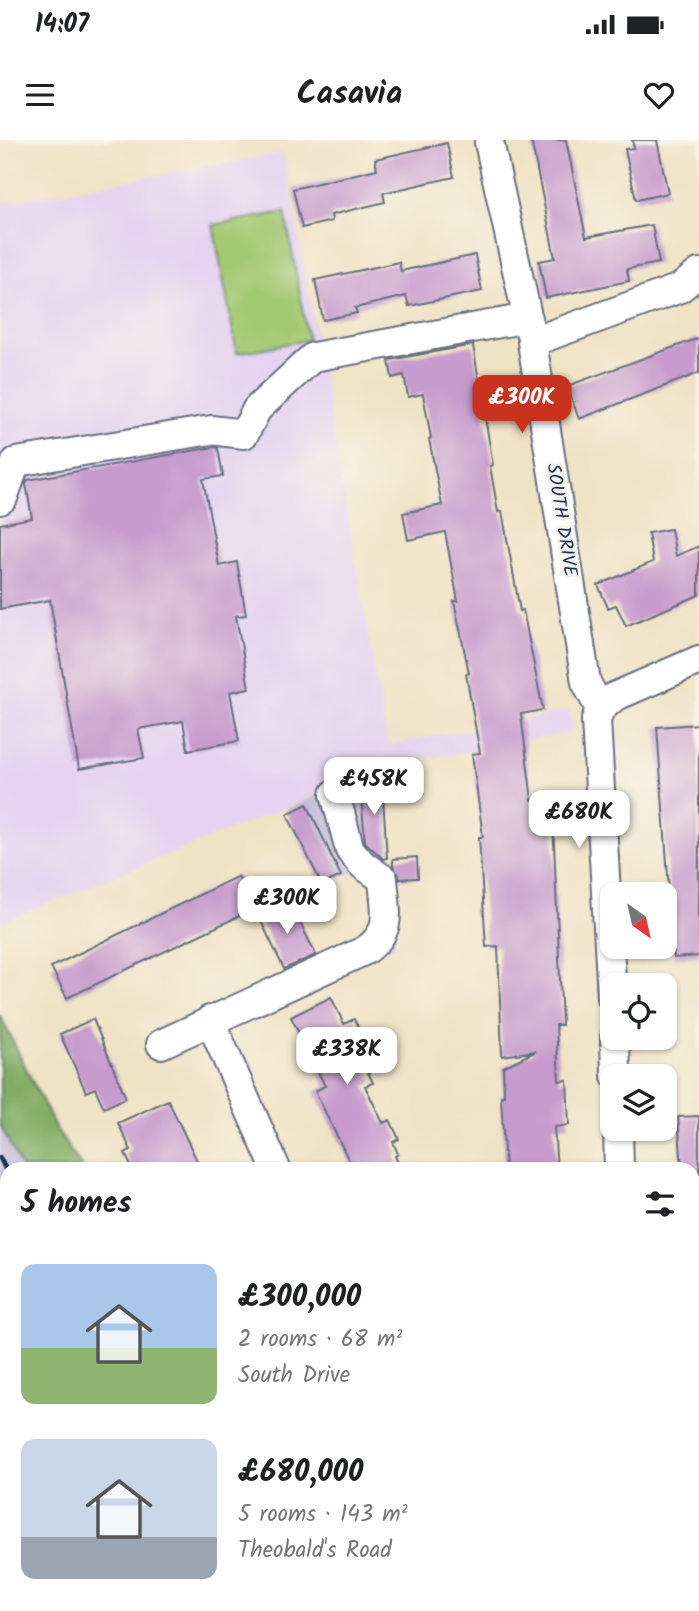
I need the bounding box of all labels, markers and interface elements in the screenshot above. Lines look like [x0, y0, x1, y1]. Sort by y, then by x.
text: 14:07 [35, 4, 89, 46]
text: Casavia [297, 69, 402, 120]
icon: menu [21, 76, 59, 114]
icon: heart [640, 76, 678, 114]
pin: £300K [473, 376, 571, 435]
text: £300K [489, 380, 555, 416]
street label: SOUTH DRIVE [537, 461, 585, 580]
pin: £458K [325, 758, 423, 817]
text: £458K [340, 762, 408, 798]
pin: £680K [530, 790, 628, 850]
text: £680K [545, 795, 613, 831]
pin: £300K [238, 876, 336, 936]
text: £300K [254, 881, 320, 917]
north arrow [600, 882, 677, 959]
map controls [600, 882, 677, 1141]
button: locate [600, 973, 677, 1050]
pin: £338K [298, 1028, 396, 1087]
text: £338K [312, 1032, 382, 1068]
button: layers [600, 1064, 677, 1141]
text: 5 homes [21, 1180, 132, 1228]
icon: filters [641, 1185, 679, 1223]
text: £300,000 [238, 1274, 361, 1322]
icon: home [77, 1292, 161, 1376]
text: 2 rooms · 68 m² [238, 1322, 402, 1358]
text: South Drive [238, 1358, 350, 1394]
text: £680,000 [238, 1449, 363, 1497]
icon: home [77, 1467, 161, 1551]
text: 5 rooms · 143 m² [238, 1497, 408, 1533]
text: Theobald's Road [238, 1533, 392, 1569]

